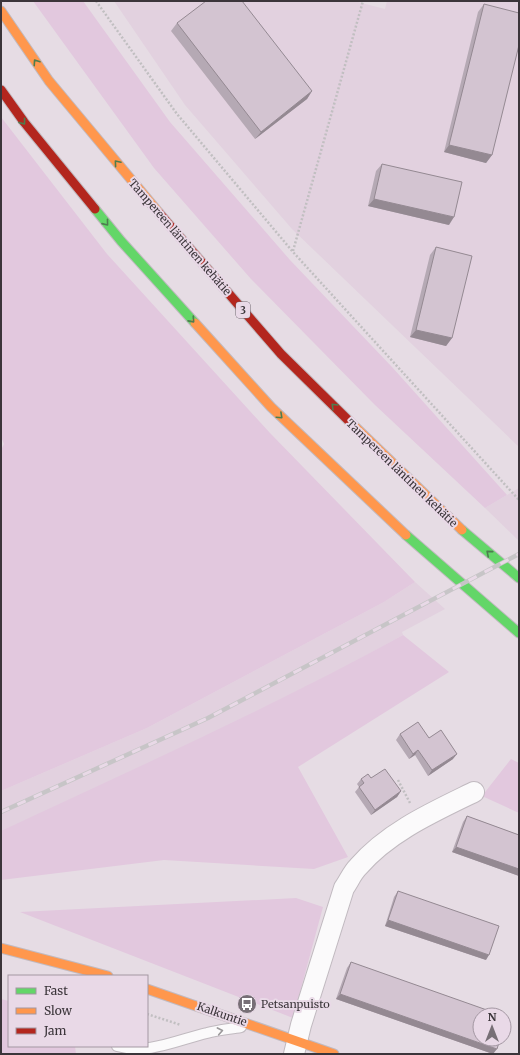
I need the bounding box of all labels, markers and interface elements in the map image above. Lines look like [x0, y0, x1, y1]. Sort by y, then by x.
one-way arrow [34, 59, 41, 66]
one-way arrow [19, 117, 26, 124]
one-way arrow [115, 160, 122, 168]
street label: Tampereen läntinen kehätie [126, 176, 234, 298]
one-way arrow [101, 218, 108, 225]
road number: 3 [236, 302, 250, 318]
one-way arrow [187, 315, 195, 323]
one-way arrow [331, 403, 339, 411]
one-way arrow [275, 411, 283, 418]
street label: Tampereen läntinen kehätie [343, 416, 461, 530]
one-way arrow [486, 551, 494, 558]
legend [8, 975, 148, 1047]
text: Fast [44, 983, 68, 998]
bus stop icon: Petsanpuisto [236, 993, 258, 1015]
place label: Petsanpuisto [261, 997, 330, 1011]
street label: Kalkuntie [195, 999, 249, 1029]
text: Slow [44, 1003, 73, 1018]
north arrow [472, 1007, 512, 1047]
text: N [488, 1010, 497, 1024]
text: Jam [43, 1023, 67, 1038]
one-way arrow [217, 1027, 223, 1035]

